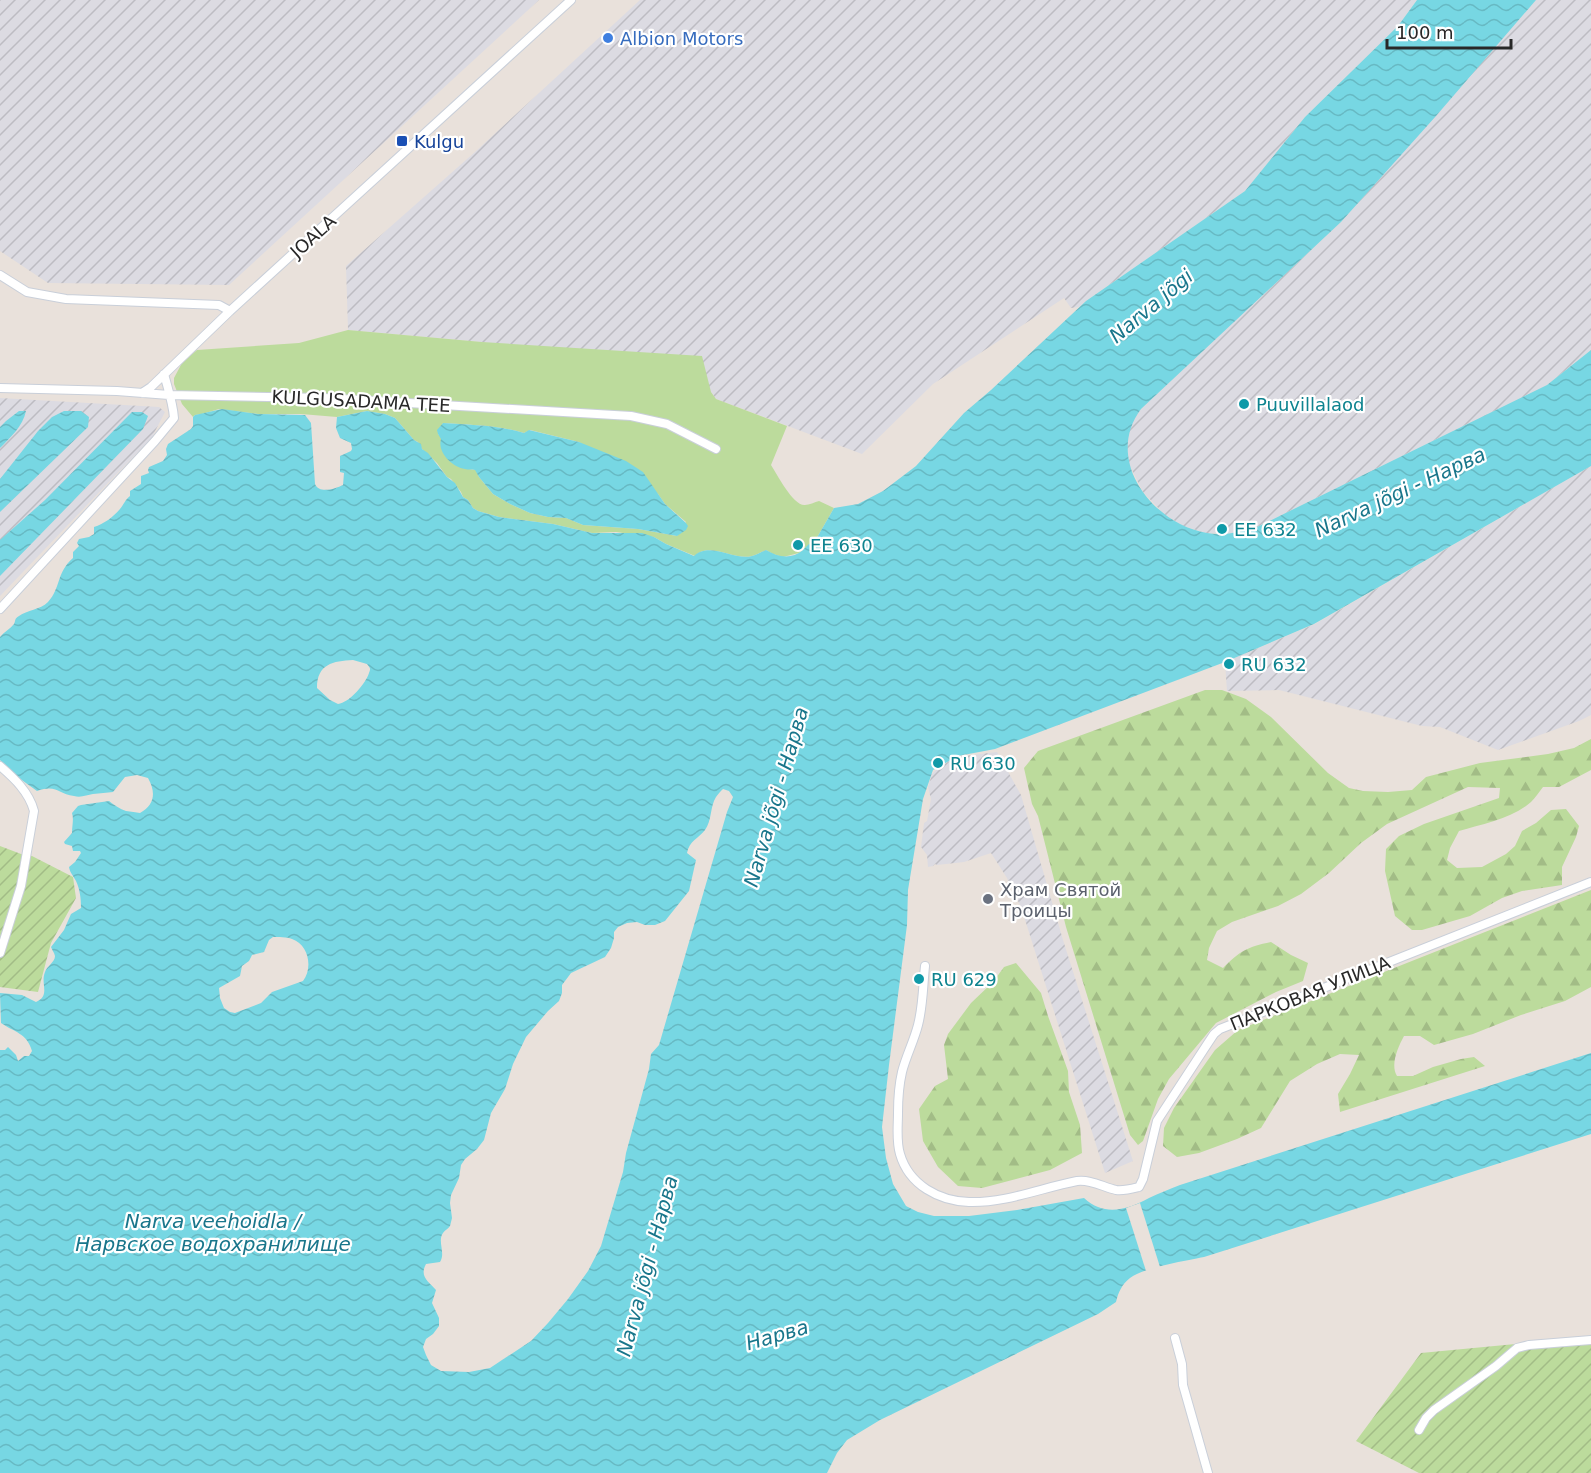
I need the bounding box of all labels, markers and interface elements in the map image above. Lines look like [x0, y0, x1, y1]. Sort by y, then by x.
scale bar [1387, 12, 1512, 50]
text: 100 m [1396, 22, 1454, 43]
place label: Albion Motors [620, 28, 743, 49]
marker: Albion Motors [601, 31, 615, 45]
place label: Kulgu [414, 131, 464, 152]
marker: Kulgu [395, 134, 409, 148]
street label: JOALA [285, 210, 341, 263]
water label: Narva jõgi [1104, 264, 1198, 348]
street label: KULGUSADAMA TEE [271, 386, 451, 416]
place label: Puuvillalaod [1256, 394, 1365, 415]
marker: Puuvillalaod [1237, 397, 1251, 411]
water label: Narva jõgi - Нарва [1311, 442, 1489, 542]
place label: EE 632 [1234, 519, 1297, 540]
marker: EE 632 [1215, 522, 1229, 536]
place label: EE 630 [810, 535, 873, 556]
marker: EE 630 [791, 538, 805, 552]
place label: RU 632 [1241, 654, 1307, 675]
marker: RU 632 [1222, 657, 1236, 671]
water label: Narva jõgi - Нарва [739, 704, 813, 890]
place label: RU 630 [950, 753, 1016, 774]
marker: RU 630 [931, 756, 945, 770]
place label: Храм Святой Троицы [999, 879, 1121, 921]
marker: Храм Святой Троицы [981, 892, 995, 906]
street label: ПАРКОВАЯ УЛИЦА [1227, 951, 1394, 1035]
place label: RU 629 [931, 969, 997, 990]
marker: RU 629 [912, 972, 926, 986]
water label: Narva jõgi - Нарва [611, 1173, 683, 1359]
water label: Narva veehoidla / Нарвское водохранилище [75, 1209, 351, 1256]
water label: Нарва [743, 1315, 811, 1355]

